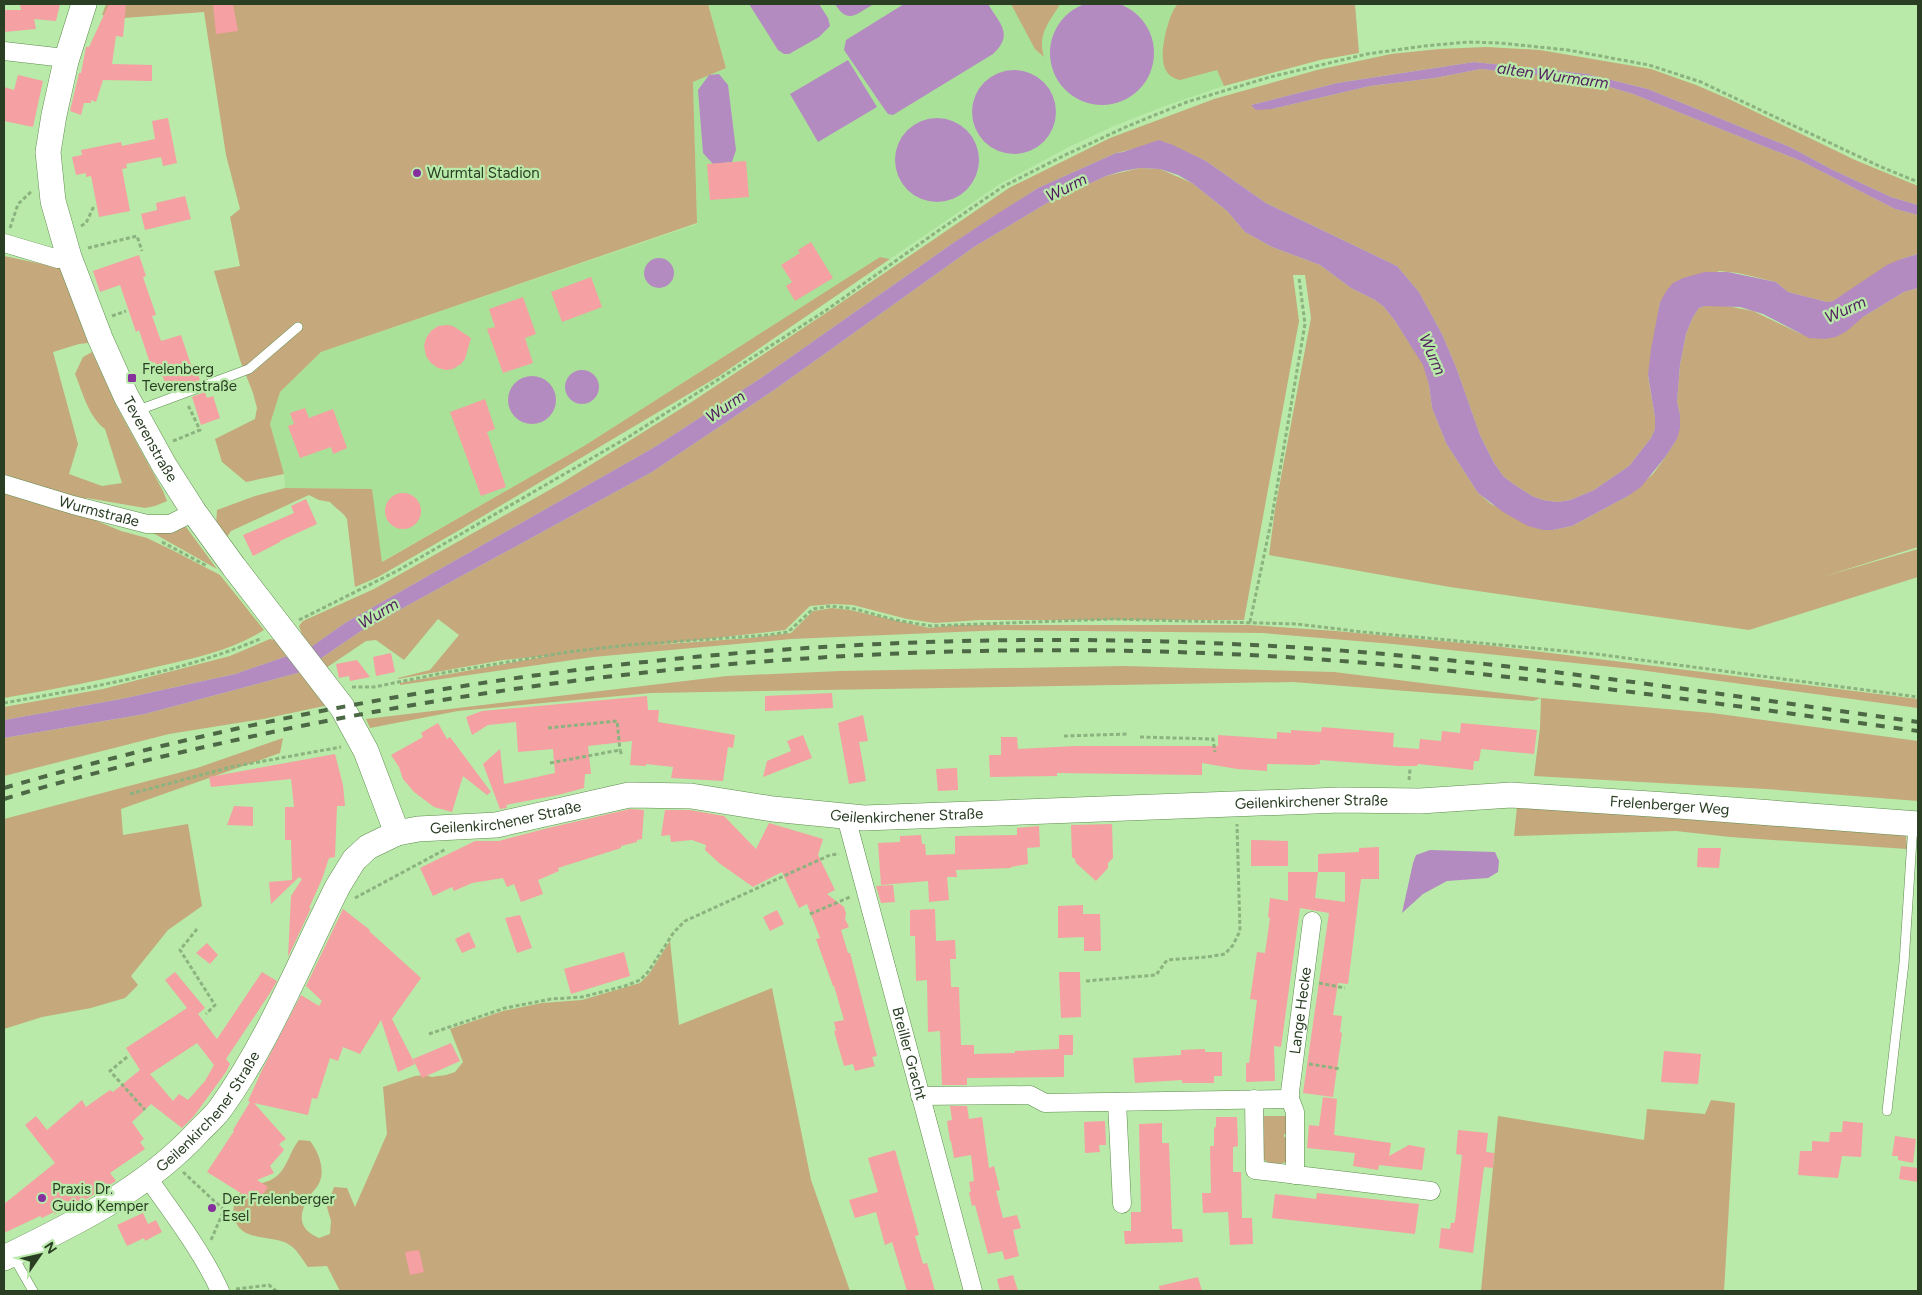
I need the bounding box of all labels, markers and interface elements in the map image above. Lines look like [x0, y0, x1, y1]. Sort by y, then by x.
water label: alten Wurmarm [1496, 58, 1610, 93]
place label: Wurmtal Stadion [427, 164, 540, 182]
marker: Wurmtal Stadion [411, 167, 423, 179]
water label: Wurm [1043, 169, 1090, 205]
water label: Wurm [1822, 292, 1869, 327]
water label: Wurm [1415, 331, 1450, 378]
place label: Frelenberg Teverenstraße [142, 360, 237, 395]
marker: Frelenberg Teverenstraße [126, 372, 138, 384]
water label: Wurm [702, 386, 749, 426]
street label: Teverenstraße [119, 394, 181, 485]
street label: Wurmstraße [57, 492, 141, 531]
water label: Wurm [355, 594, 402, 633]
street label: Geilenkirchener Straße [1234, 791, 1388, 813]
street label: Frelenberger Weg [1609, 792, 1730, 819]
street label: Geilenkirchener Straße [429, 797, 583, 837]
street label: Geilenkirchener Straße [829, 805, 983, 827]
street label: Lange Hecke [1286, 966, 1315, 1055]
street label: Breiller Gracht [888, 1005, 931, 1103]
street label: Geilenkirchener Straße [152, 1048, 264, 1176]
place label: Praxis Dr. Guido Kemper [52, 1180, 149, 1215]
place label: Der Frelenberger Esel [222, 1190, 335, 1225]
marker: Praxis Dr. Guido Kemper [36, 1192, 48, 1204]
marker: Der Frelenberger Esel [206, 1202, 218, 1214]
north arrow [15, 1230, 65, 1280]
text: N [40, 1239, 60, 1257]

